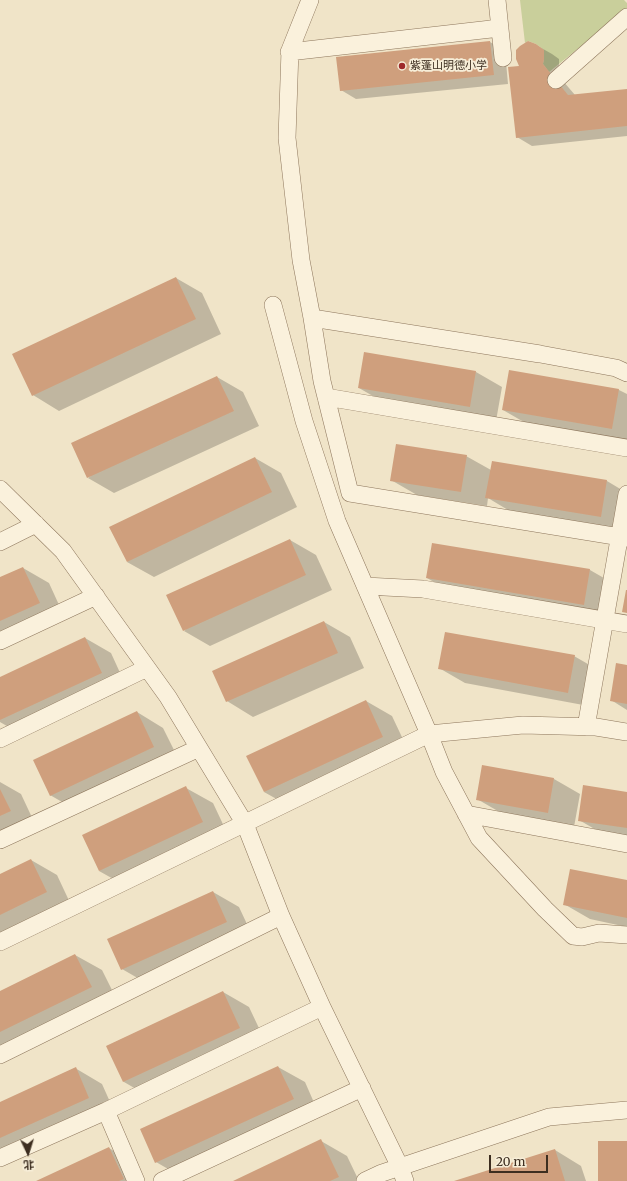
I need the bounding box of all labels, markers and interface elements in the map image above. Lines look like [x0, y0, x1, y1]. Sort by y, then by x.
place label: 紫蓬山明德小学 [410, 59, 487, 73]
marker: 紫蓬山明德小学 [397, 61, 407, 71]
north arrow [8, 1133, 48, 1173]
scale bar [491, 1147, 550, 1173]
text: 20 m [496, 1154, 525, 1169]
text: 北 [23, 1158, 35, 1172]

